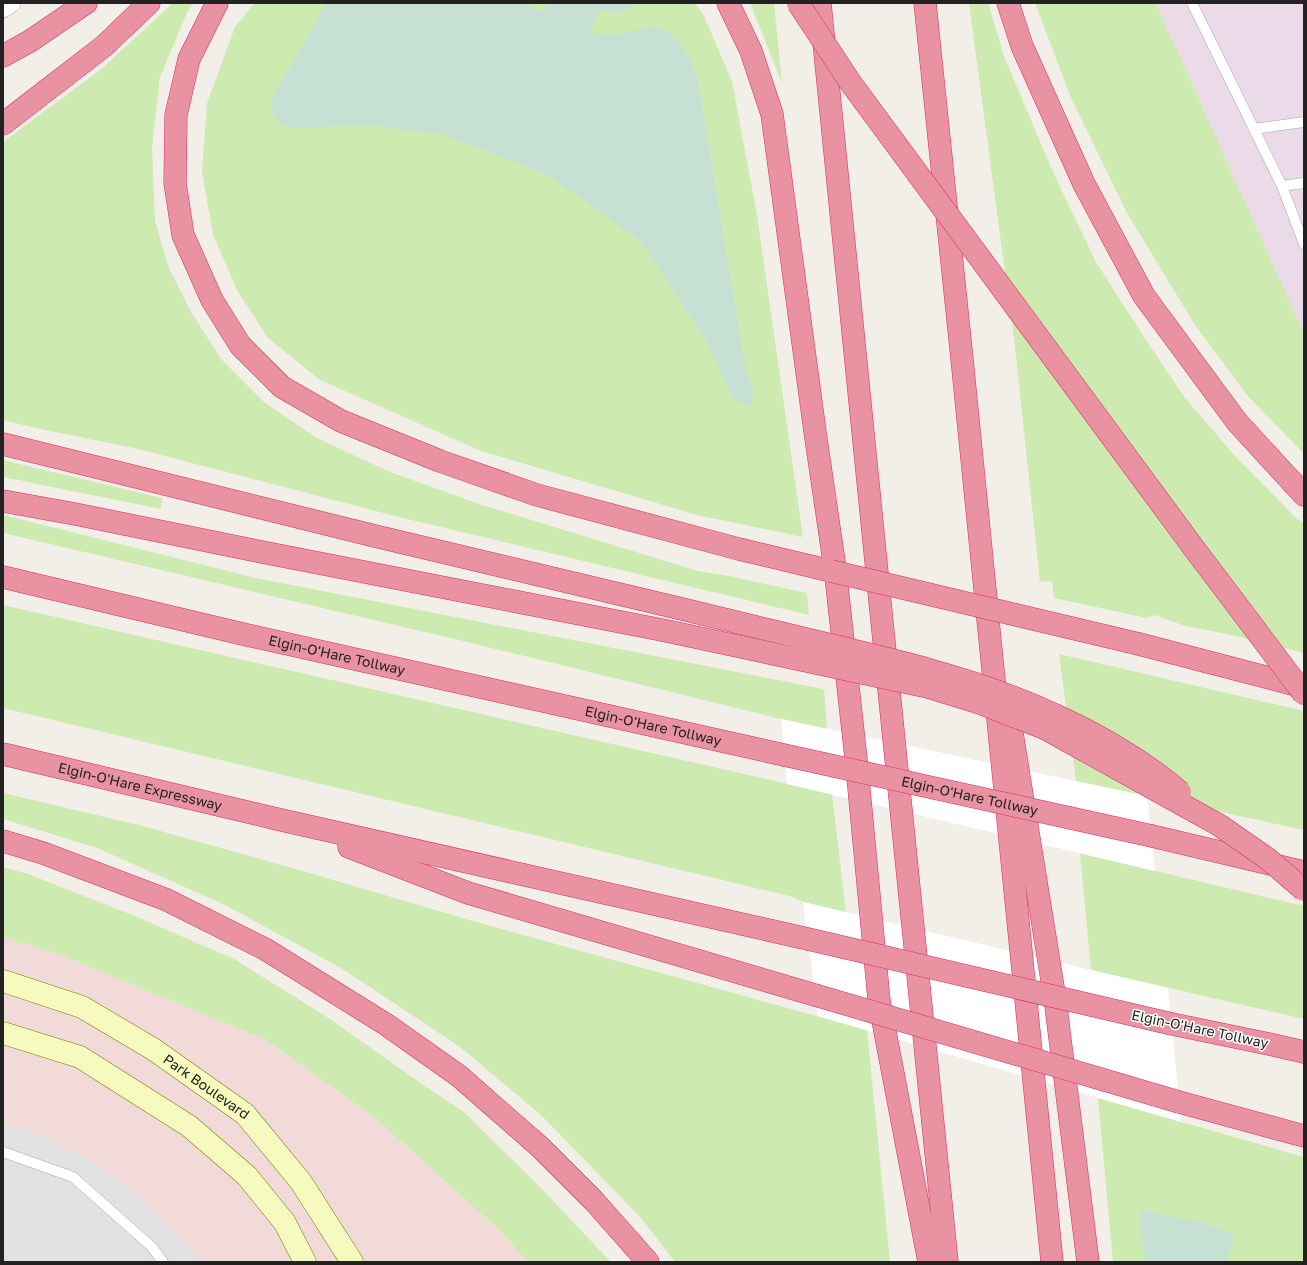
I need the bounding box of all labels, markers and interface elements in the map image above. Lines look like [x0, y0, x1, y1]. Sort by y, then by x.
street label: Elgin-O'Hare Tollway [267, 631, 407, 678]
street label: Elgin-O'Hare Tollway [583, 702, 723, 749]
street label: Elgin-O'Hare Expressway [57, 758, 224, 814]
street label: Elgin-O'Hare Tollway [900, 772, 1040, 819]
street label: Elgin-O'Hare Tollway [1130, 1006, 1270, 1051]
street label: Park Boulevard [160, 1050, 253, 1123]

